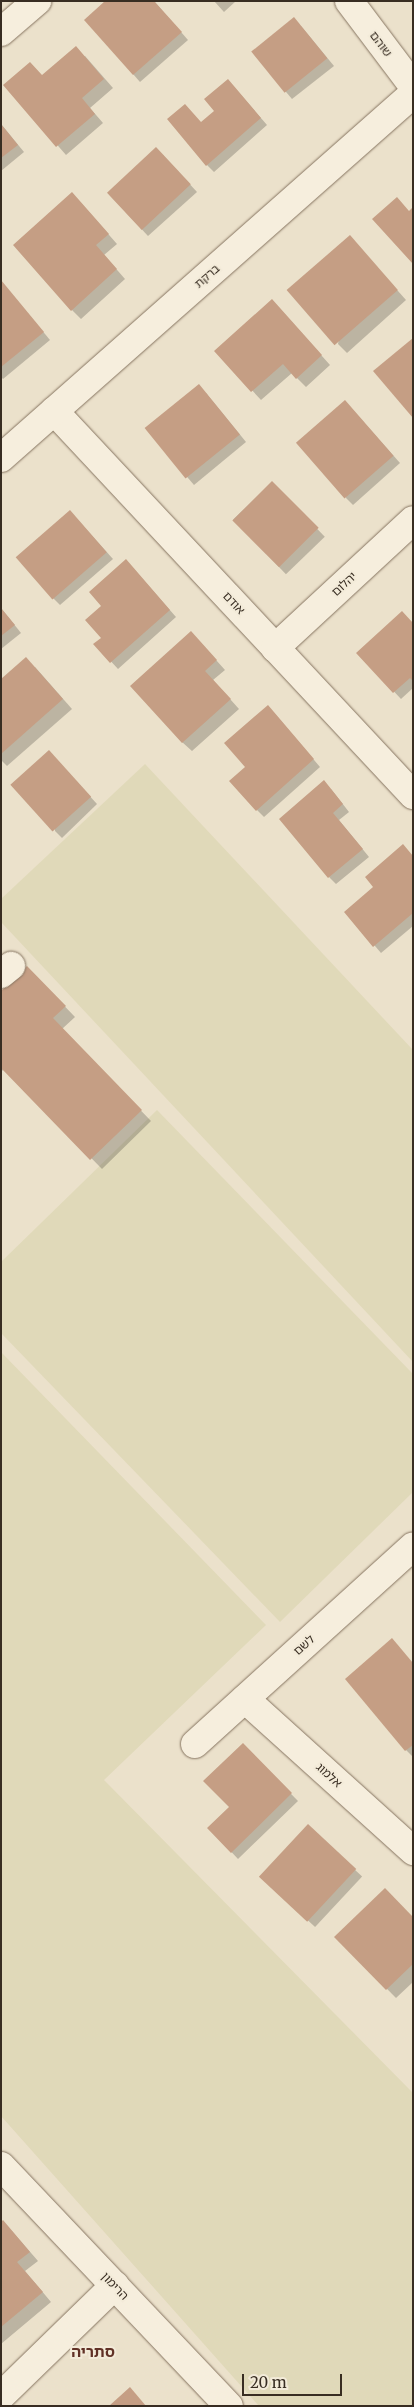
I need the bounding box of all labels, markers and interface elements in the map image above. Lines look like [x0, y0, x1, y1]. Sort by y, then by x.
street label: שוהם [367, 28, 395, 60]
street label: ברקת [191, 261, 223, 291]
street label: יהלום [329, 569, 359, 599]
street label: אודם [220, 589, 248, 617]
street label: לשם [290, 1632, 318, 1658]
street label: אלמוג [313, 1760, 345, 1790]
street label: הרימון [98, 2269, 132, 2303]
district label: סתריה [71, 2343, 115, 2361]
scale bar [244, 2364, 344, 2396]
text: 20 m [250, 2373, 287, 2392]

